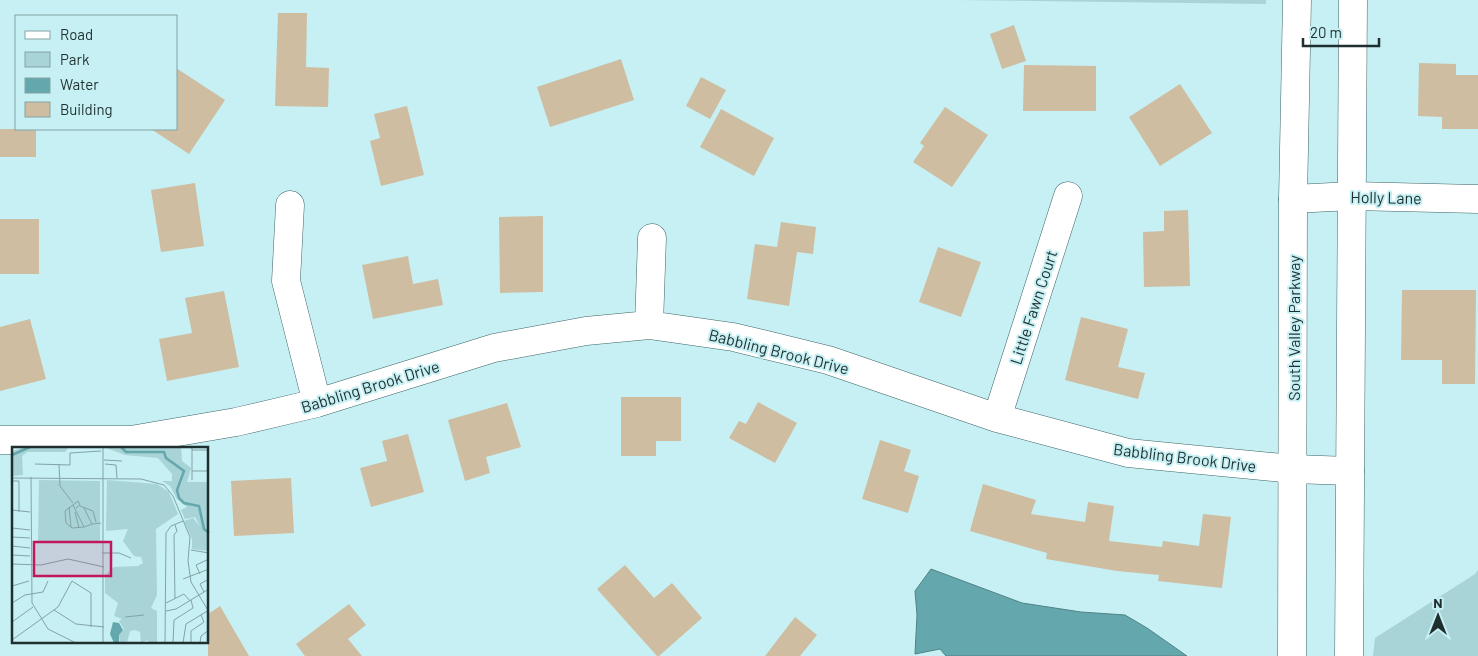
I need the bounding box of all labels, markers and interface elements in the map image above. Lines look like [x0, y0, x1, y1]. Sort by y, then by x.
legend [15, 15, 178, 130]
scale bar [1303, 15, 1379, 47]
text: 20 m [1310, 23, 1342, 41]
text: Road [60, 25, 93, 43]
text: Park [60, 50, 90, 68]
text: Water [60, 75, 99, 93]
text: Building [60, 100, 113, 118]
street label: Holly Lane [1350, 187, 1422, 207]
street label: Little Fawn Court [1006, 247, 1060, 367]
street label: South Valley Parkway [1284, 255, 1303, 401]
street label: Babbling Brook Drive [707, 324, 851, 378]
street label: Babbling Brook Drive [298, 356, 442, 416]
street label: Babbling Brook Drive [1112, 439, 1258, 475]
inset map [12, 447, 209, 644]
north arrow [1413, 591, 1463, 641]
text: N [1433, 594, 1443, 611]

